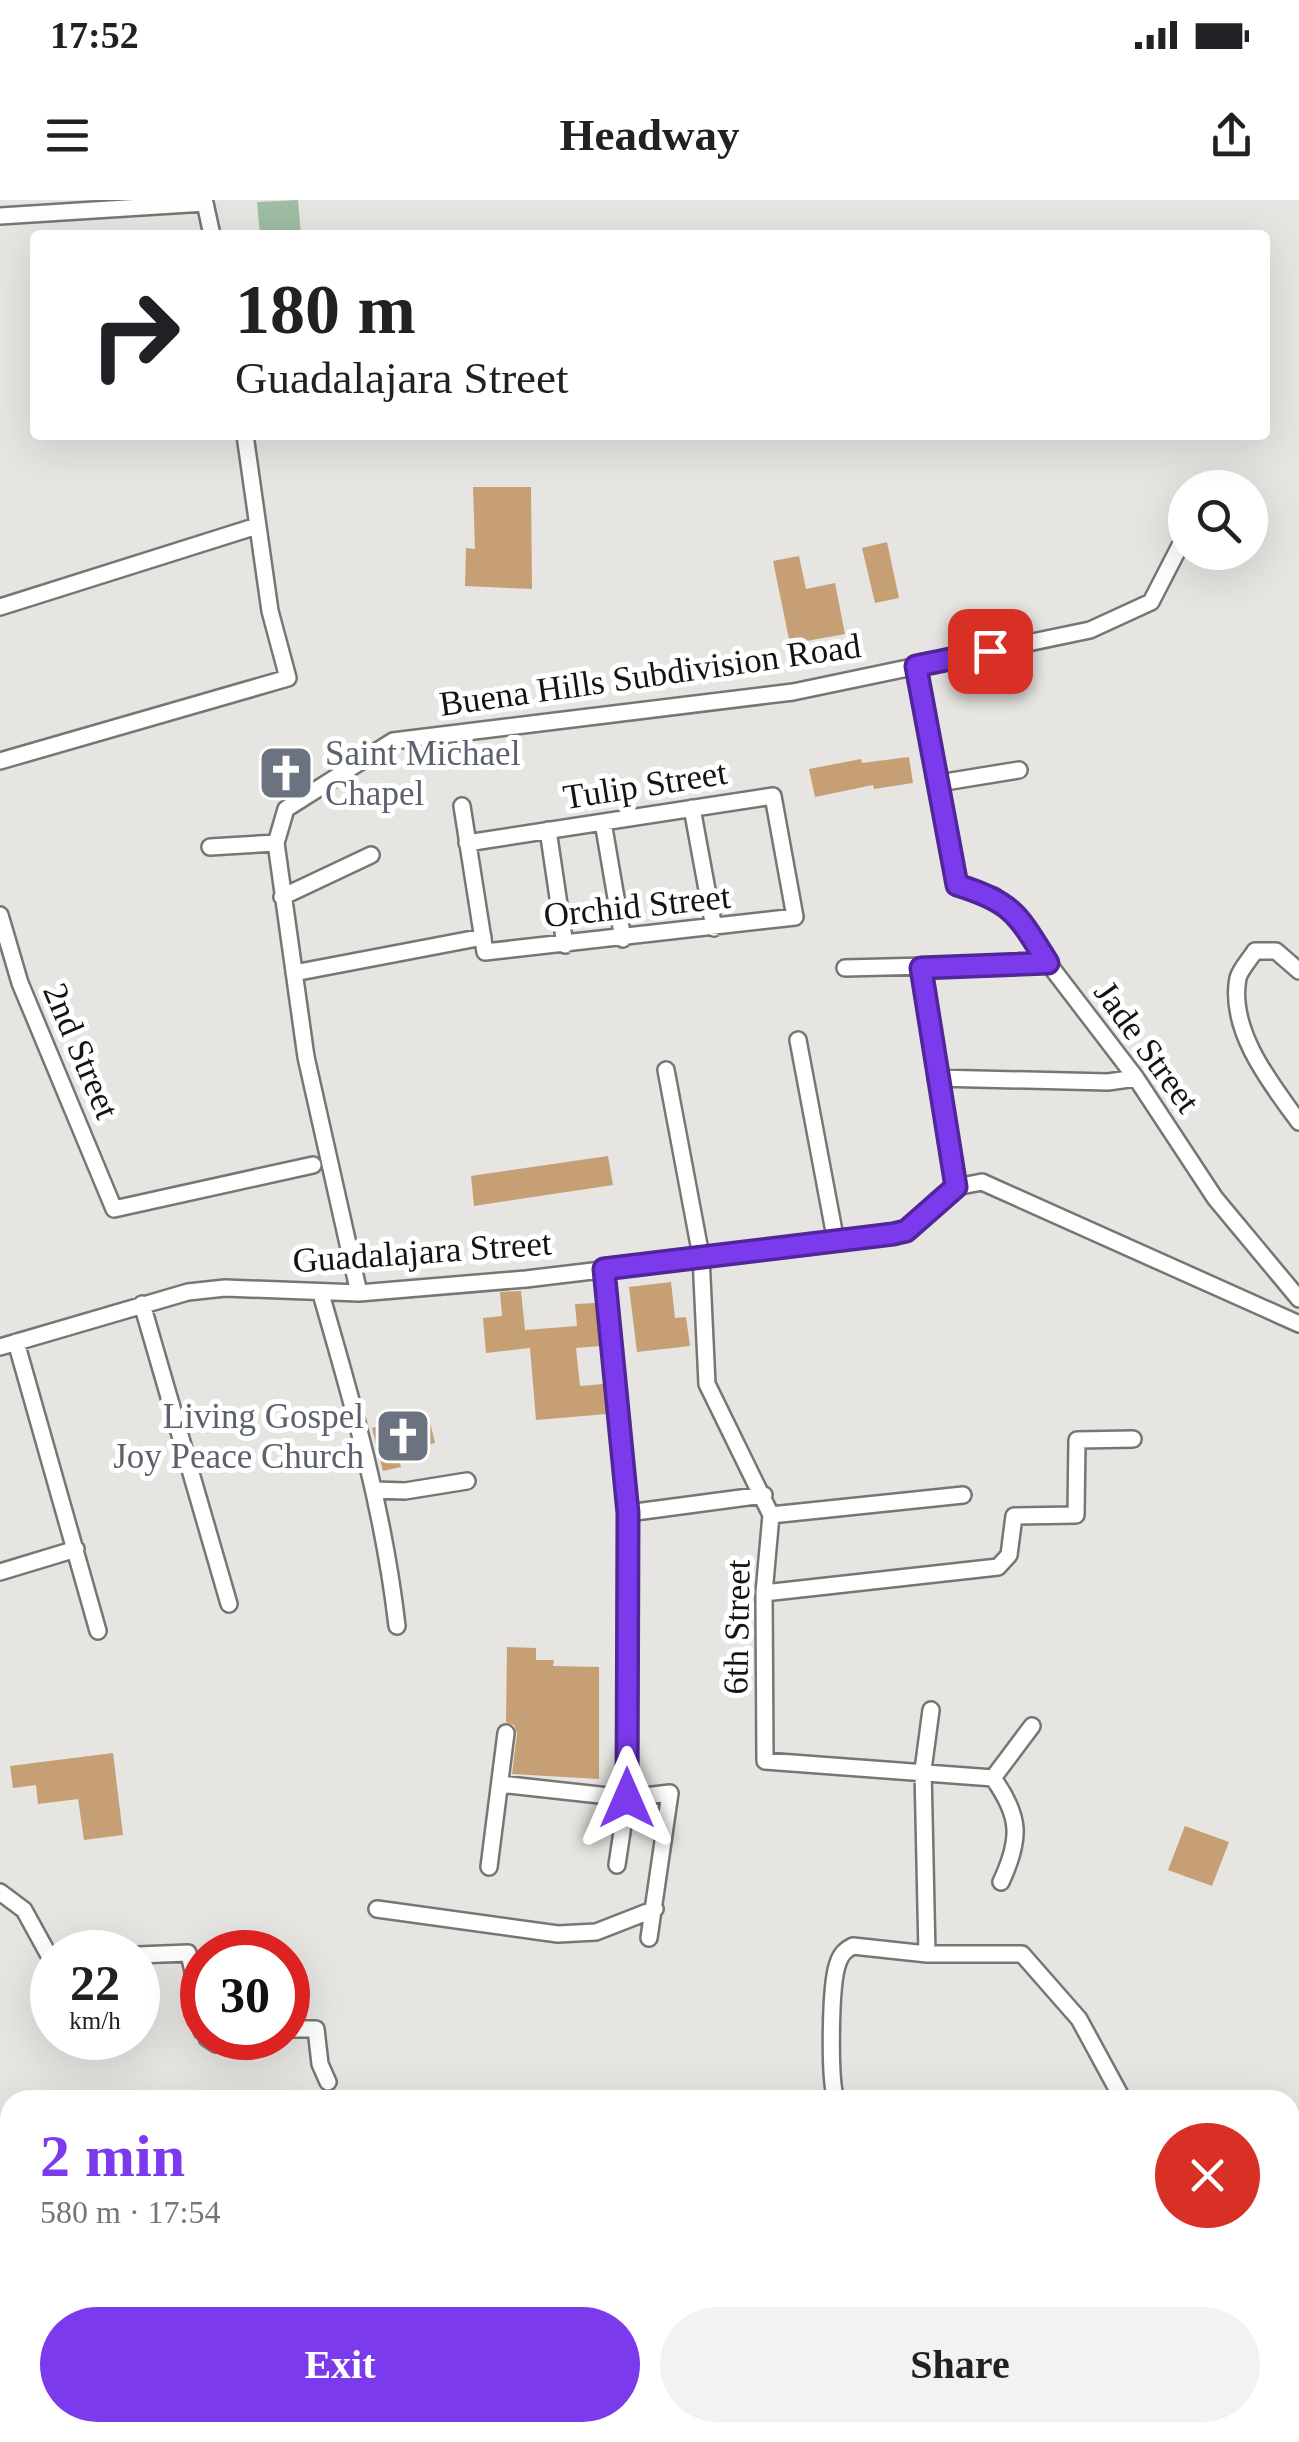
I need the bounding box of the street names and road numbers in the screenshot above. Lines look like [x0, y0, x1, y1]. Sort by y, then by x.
street label: Buena Hills Subdivision Road [437, 626, 864, 724]
street label: Tulip Street [560, 753, 730, 817]
street label: Orchid Street [542, 877, 733, 935]
street label: Jade Street [1086, 974, 1208, 1120]
street label: 2nd Street [35, 978, 127, 1125]
street label: Guadalajara Street [291, 1223, 553, 1281]
street label: 6th Street [716, 1559, 758, 1695]

